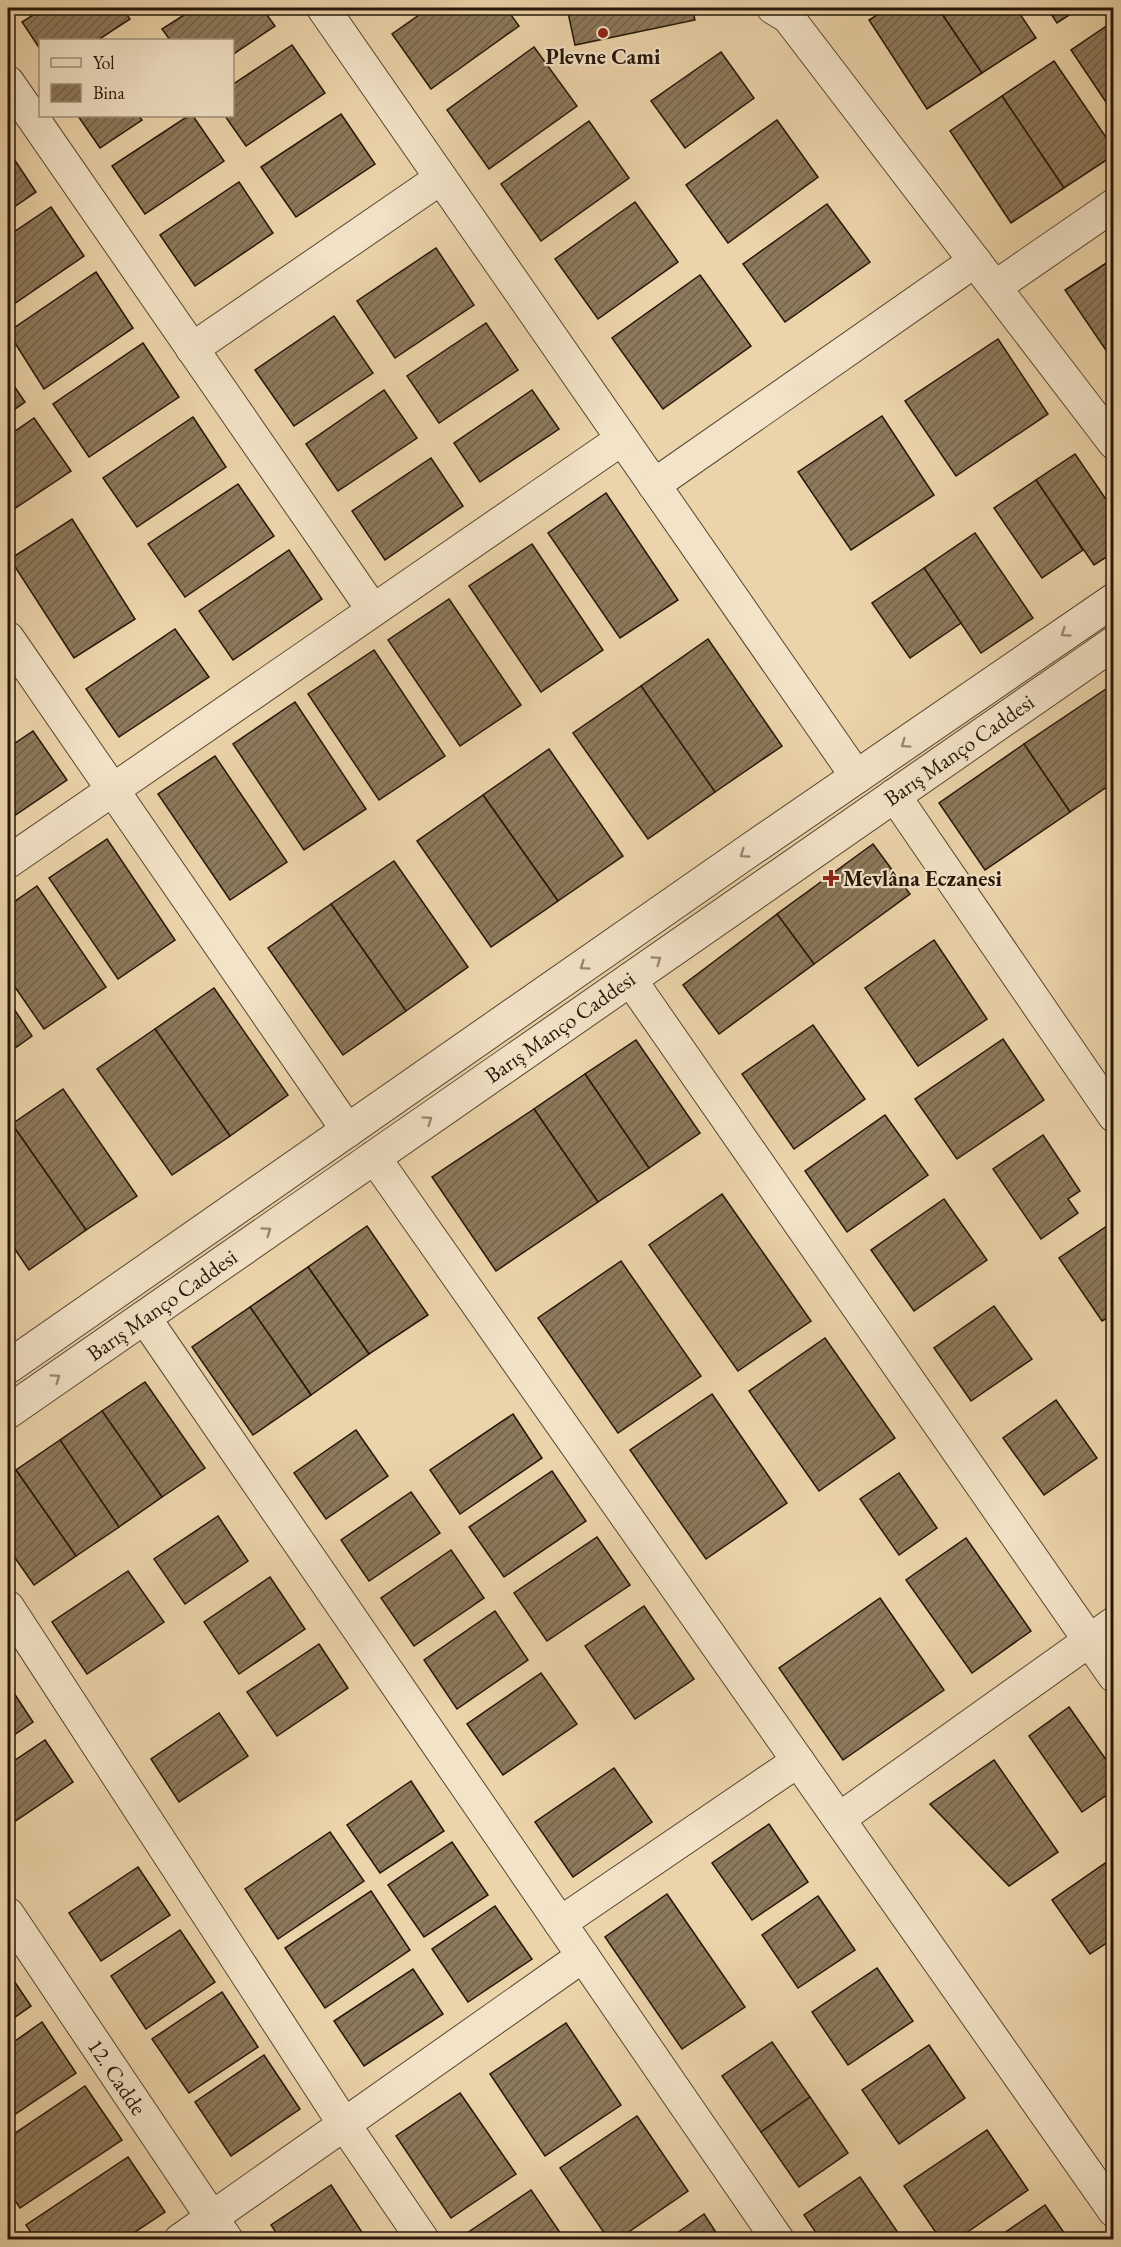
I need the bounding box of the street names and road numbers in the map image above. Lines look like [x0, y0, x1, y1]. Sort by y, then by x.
street label: Barış Manço Caddesi [878, 687, 1040, 813]
street label: Barış Manço Caddesi [479, 964, 641, 1090]
street label: Barış Manço Caddesi [81, 1242, 243, 1368]
street label: 12. Cadde [81, 2033, 153, 2121]

